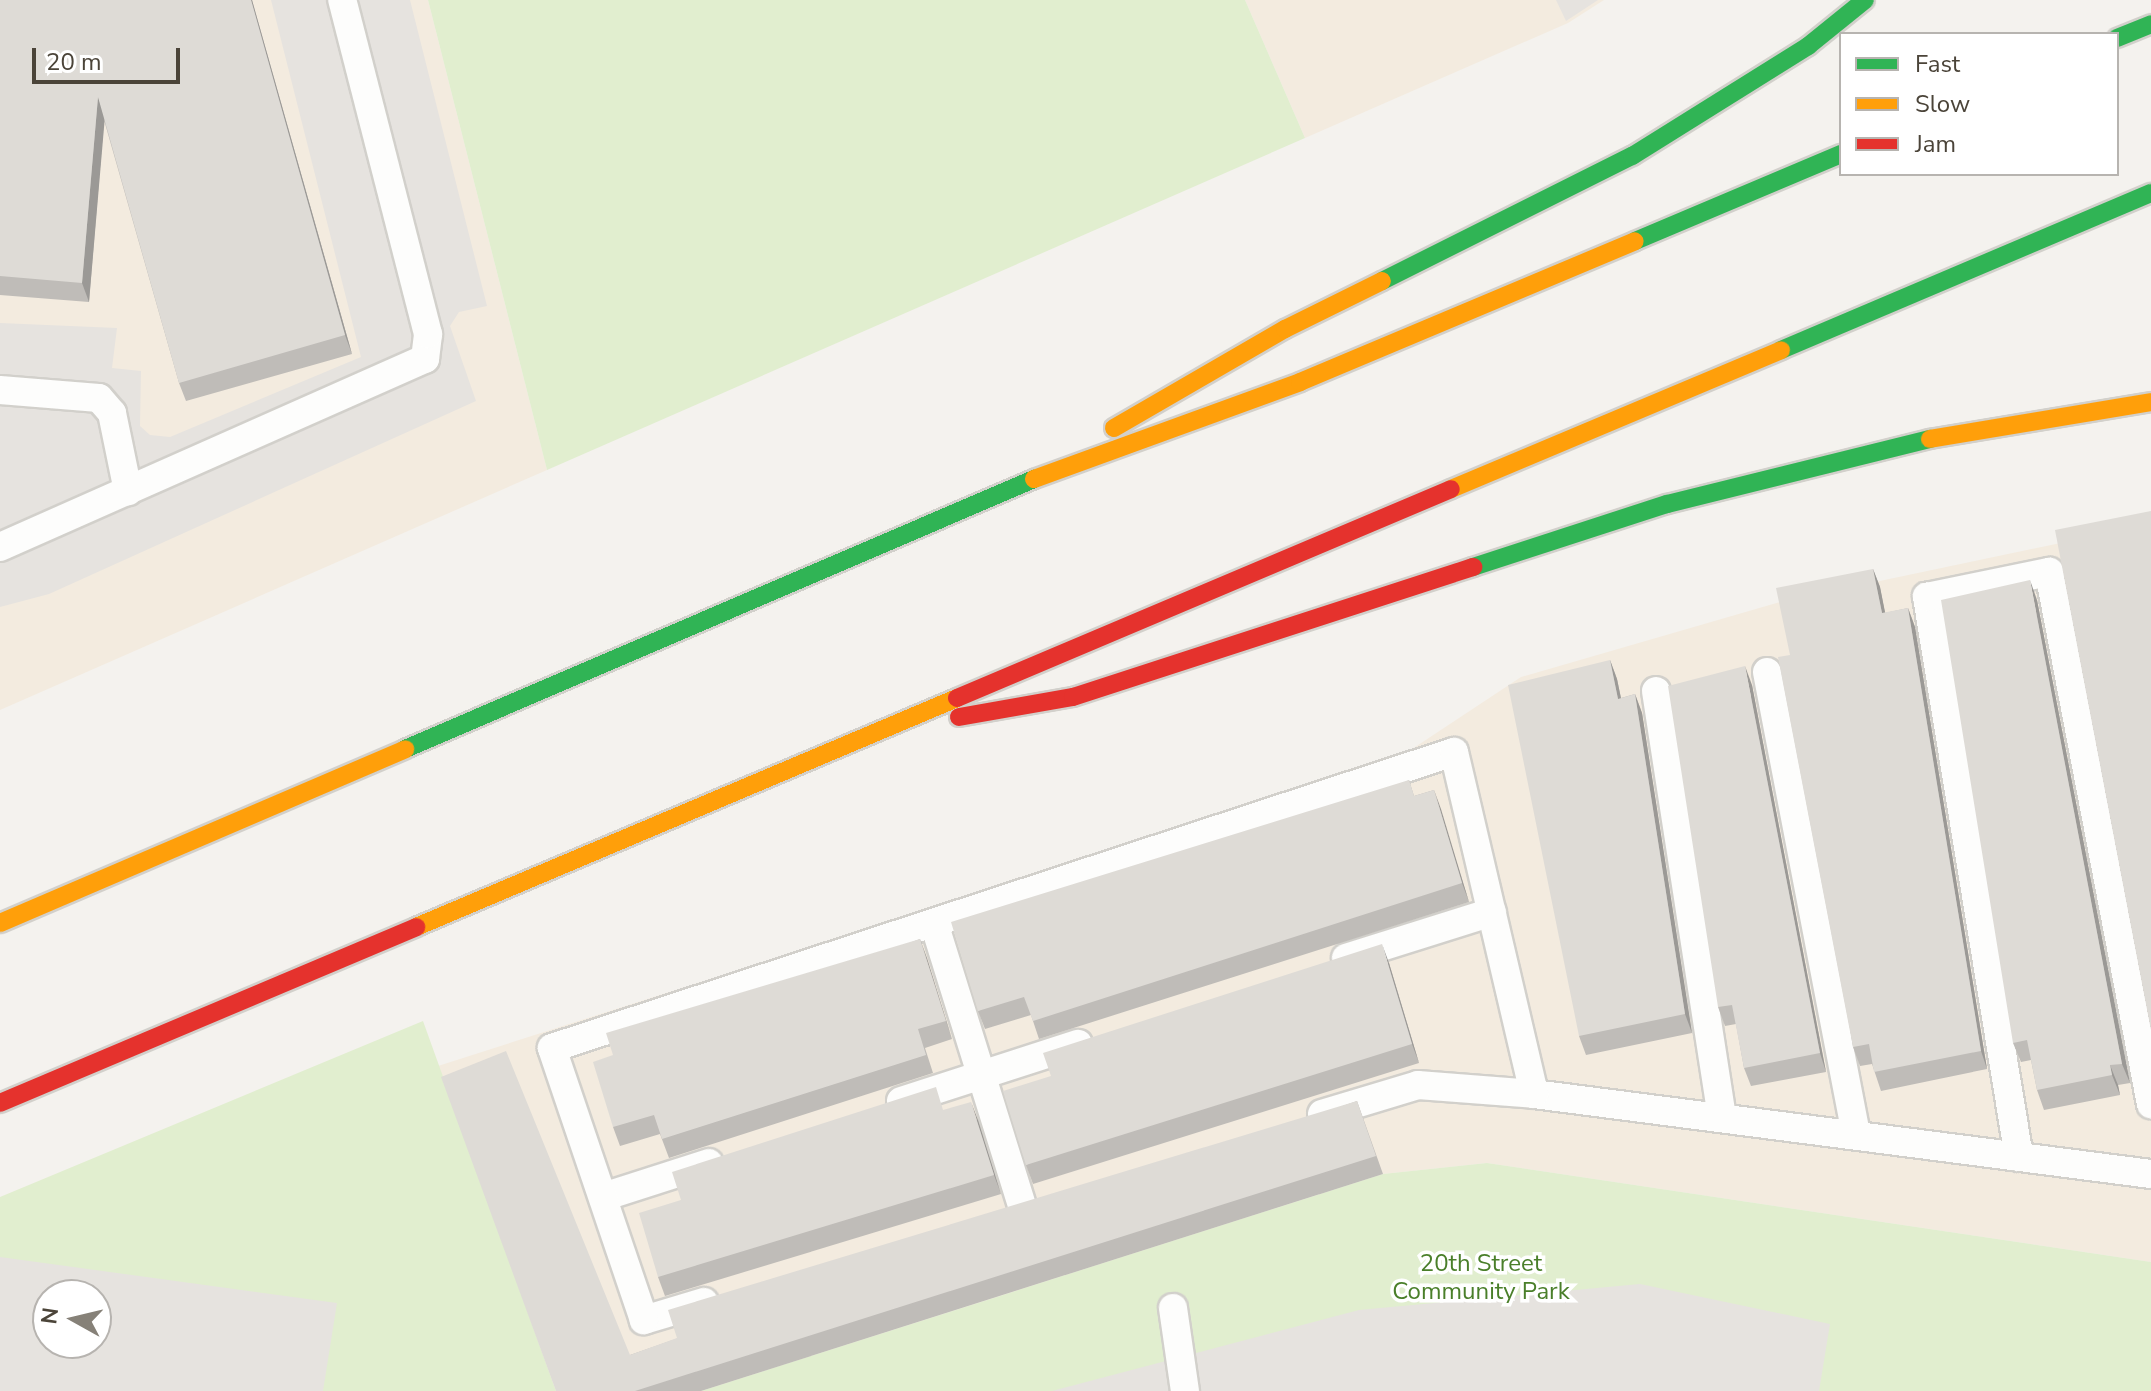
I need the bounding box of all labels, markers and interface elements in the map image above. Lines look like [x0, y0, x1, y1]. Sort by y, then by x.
scale bar [36, 32, 184, 82]
legend [1839, 32, 2119, 176]
text: 20 m [46, 46, 102, 78]
text: Fast [1915, 48, 1960, 80]
text: Slow [1915, 88, 1970, 120]
text: Jam [1915, 128, 1956, 160]
park label: 20th Street Community Park [1392, 1250, 1570, 1306]
north arrow [32, 1279, 112, 1359]
text: N [34, 1306, 66, 1326]

